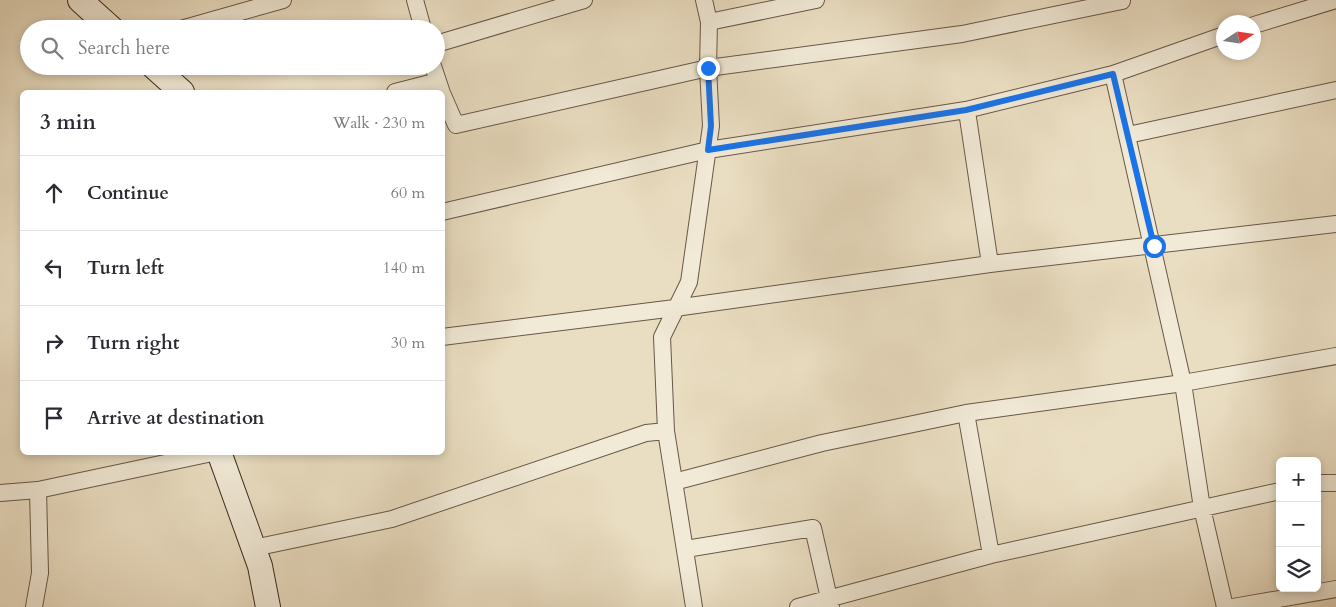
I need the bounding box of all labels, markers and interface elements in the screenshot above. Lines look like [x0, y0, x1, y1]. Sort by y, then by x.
north arrow [1216, 15, 1261, 60]
search box [20, 20, 445, 75]
icon: search [38, 34, 66, 62]
text: Search here [78, 35, 170, 61]
route end [697, 57, 720, 80]
text: 3 min [40, 108, 96, 137]
text: Walk · 230 m [333, 112, 425, 134]
icon: ahead [40, 179, 68, 207]
text: Continue [87, 180, 169, 206]
text: 60 m [391, 182, 425, 204]
route start [1143, 235, 1166, 258]
icon: left [40, 254, 68, 282]
text: Turn left [87, 255, 164, 281]
text: 140 m [383, 257, 425, 279]
icon: right [40, 329, 68, 357]
text: Turn right [87, 330, 179, 356]
text: 30 m [391, 332, 425, 354]
icon: arrive [40, 404, 68, 432]
text: Arrive at destination [87, 405, 264, 431]
map controls [1276, 457, 1321, 592]
button: + [1276, 457, 1321, 502]
button: − [1276, 502, 1321, 547]
button: layers [1276, 547, 1321, 592]

